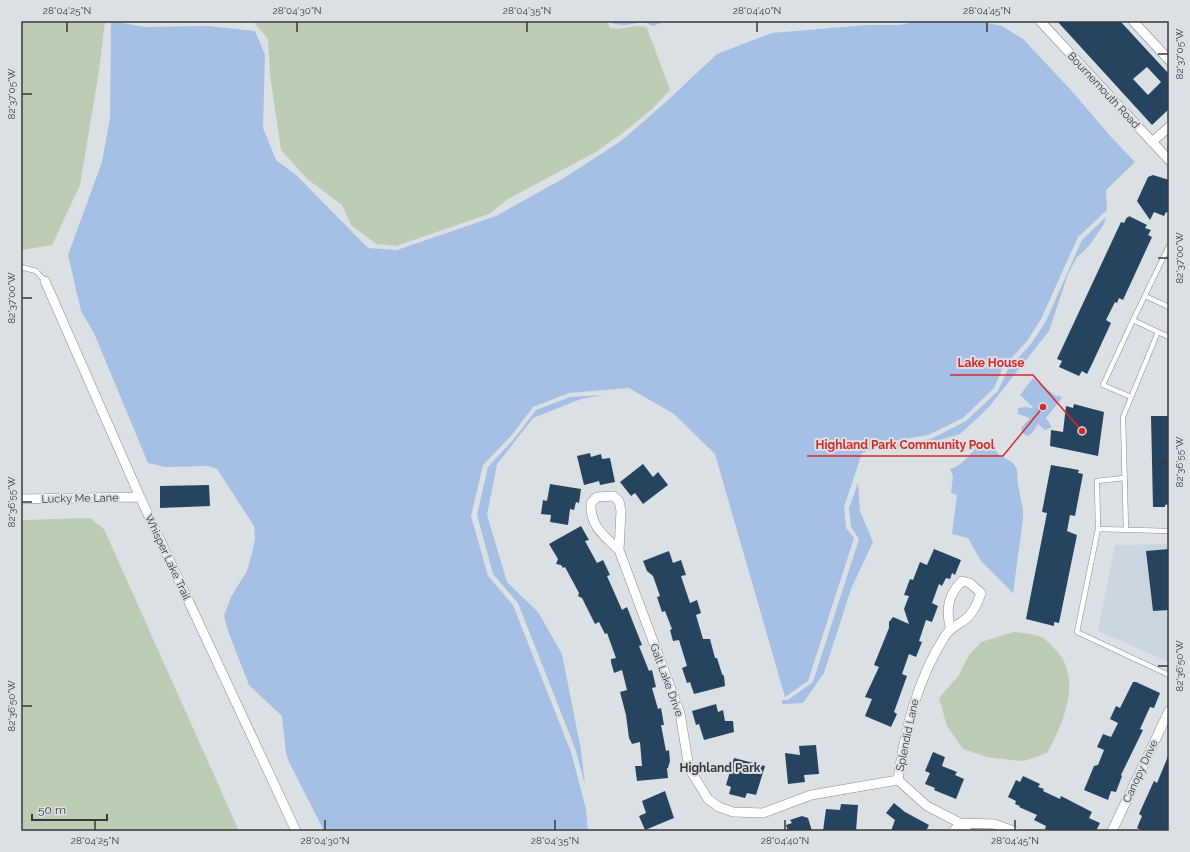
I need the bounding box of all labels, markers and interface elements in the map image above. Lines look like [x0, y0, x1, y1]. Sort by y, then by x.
text: 28°04'25"N [43, 5, 91, 16]
text: 28°04'30"N [272, 5, 322, 16]
text: 28°04'35"N [503, 5, 551, 16]
text: 28°04'40"N [733, 5, 781, 16]
text: 28°04'45"N [963, 5, 1011, 16]
text: 82°37'05"W [1174, 28, 1185, 80]
street label: Bournemouth Road [1065, 49, 1142, 131]
text: 82°37'05"W [6, 68, 17, 120]
text: 82°37'00"W [1174, 232, 1185, 284]
text: 82°37'00"W [6, 272, 17, 324]
callout: Lake House [950, 351, 1033, 375]
text: Lake House [958, 356, 1024, 370]
callout: Highland Park Community Pool [807, 432, 1003, 456]
text: 82°36'55"W [1174, 436, 1185, 487]
text: Highland Park Community Pool [816, 438, 995, 452]
text: 82°36'55"W [6, 476, 17, 527]
street label: Lucky Me Lane [41, 491, 119, 506]
street label: Whisper Lake Trail [142, 512, 193, 602]
text: 82°36'50"W [1174, 640, 1185, 692]
street label: Galt Lake Drive [647, 642, 686, 719]
text: 82°36'50"W [6, 680, 17, 732]
street label: Splendid Lane [893, 697, 922, 772]
street label: Canopy Drive [1120, 737, 1161, 805]
district label: Highland Park [679, 761, 761, 775]
scale bar [32, 796, 107, 822]
text: 50 m [38, 803, 66, 817]
text: 28°04'25"N [71, 835, 119, 846]
text: 28°04'30"N [300, 835, 350, 846]
text: 28°04'35"N [531, 835, 579, 846]
text: 28°04'40"N [761, 835, 809, 846]
text: 28°04'45"N [991, 835, 1039, 846]

